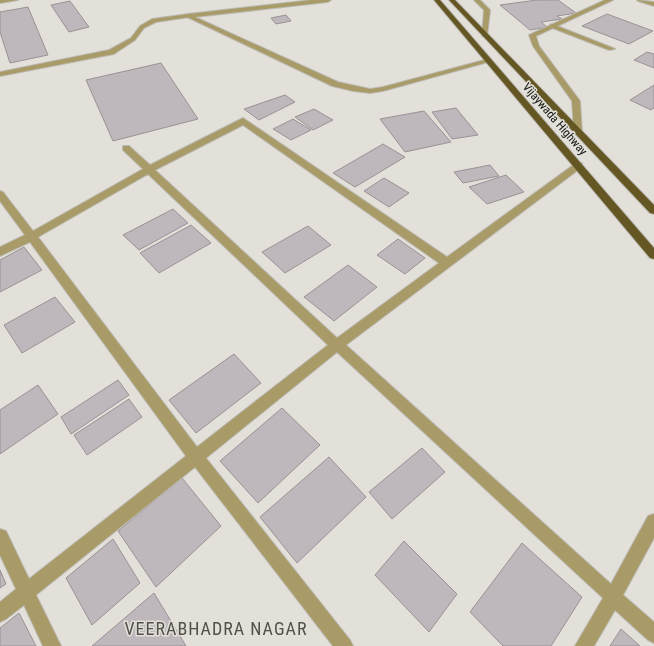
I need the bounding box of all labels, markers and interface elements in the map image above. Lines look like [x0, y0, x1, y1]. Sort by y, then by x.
street label: Vijaywada Highway [520, 80, 590, 158]
district label: VEERABHADRA NAGAR [125, 618, 307, 639]

